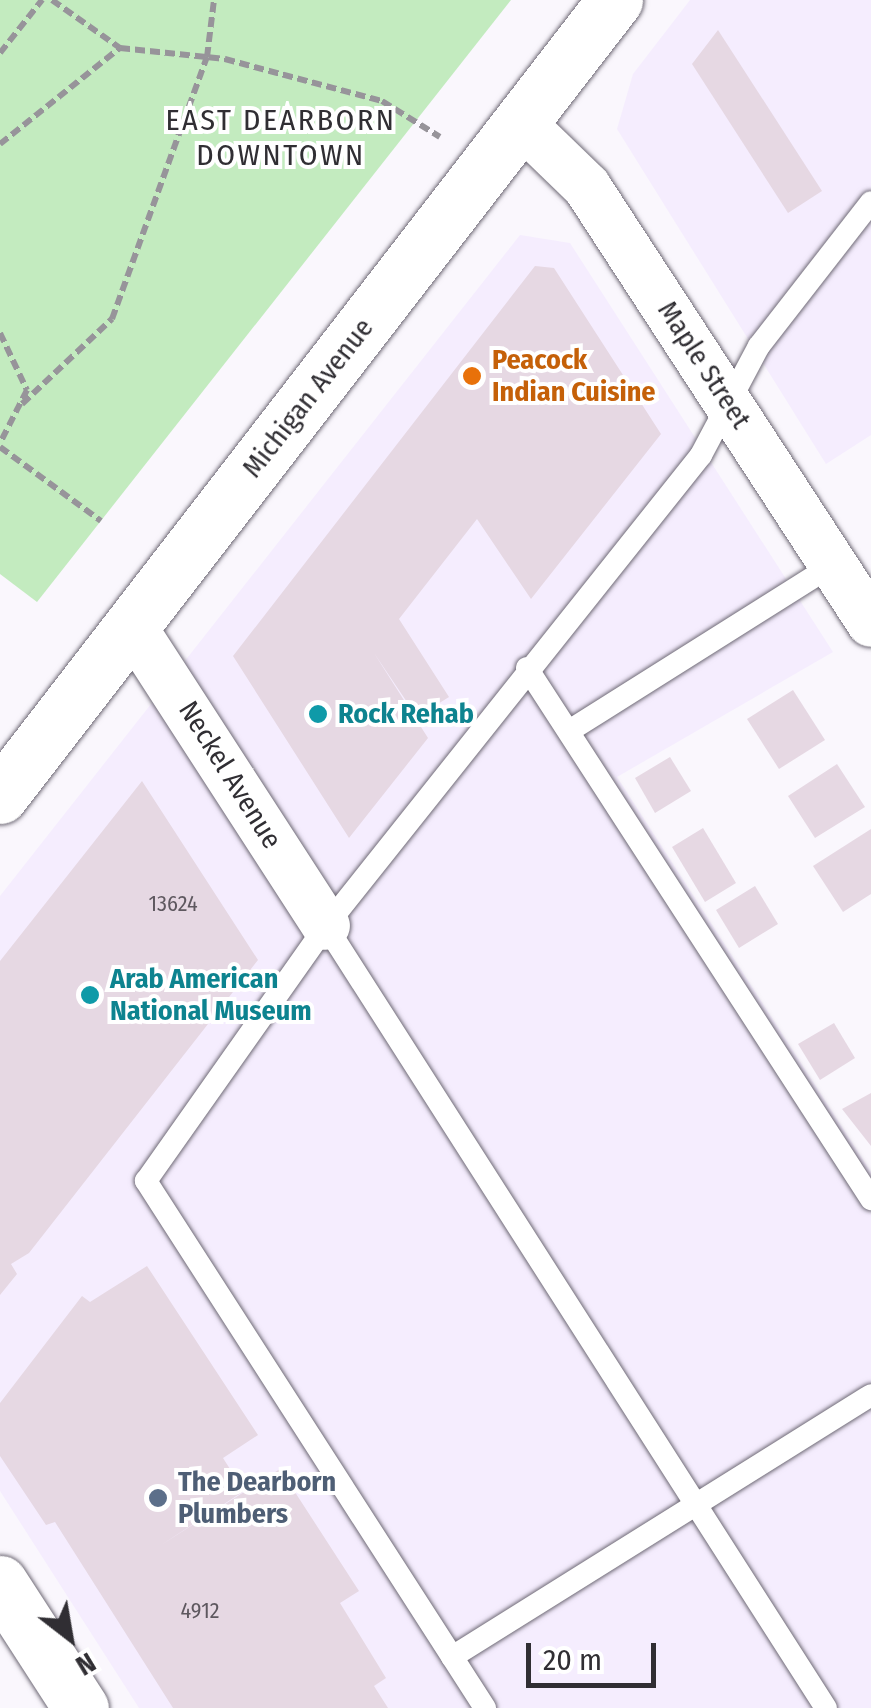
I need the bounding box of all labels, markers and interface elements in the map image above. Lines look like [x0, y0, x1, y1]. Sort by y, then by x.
district label: EAST DEARBORN DOWNTOWN [166, 102, 396, 172]
street label: Maple Street [650, 295, 758, 435]
street label: Michigan Avenue [235, 312, 381, 484]
place label: Peacock Indian Cuisine [492, 343, 656, 409]
marker: Peacock Indian Cuisine [461, 365, 483, 387]
street label: Neckel Avenue [171, 695, 289, 855]
place label: Rock Rehab [338, 697, 474, 731]
marker: Rock Rehab [307, 703, 329, 725]
house number: 13624 [148, 891, 198, 917]
place label: Arab American National Museum [110, 962, 312, 1028]
marker: Arab American National Museum [79, 984, 101, 1006]
place label: The Dearborn Plumbers [178, 1465, 336, 1531]
marker: The Dearborn Plumbers [147, 1487, 169, 1509]
north arrow [20, 1588, 120, 1688]
house number: 4912 [181, 1598, 219, 1624]
scale bar [531, 1623, 661, 1685]
text: 20 m [543, 1642, 602, 1678]
text: N [70, 1646, 101, 1683]

